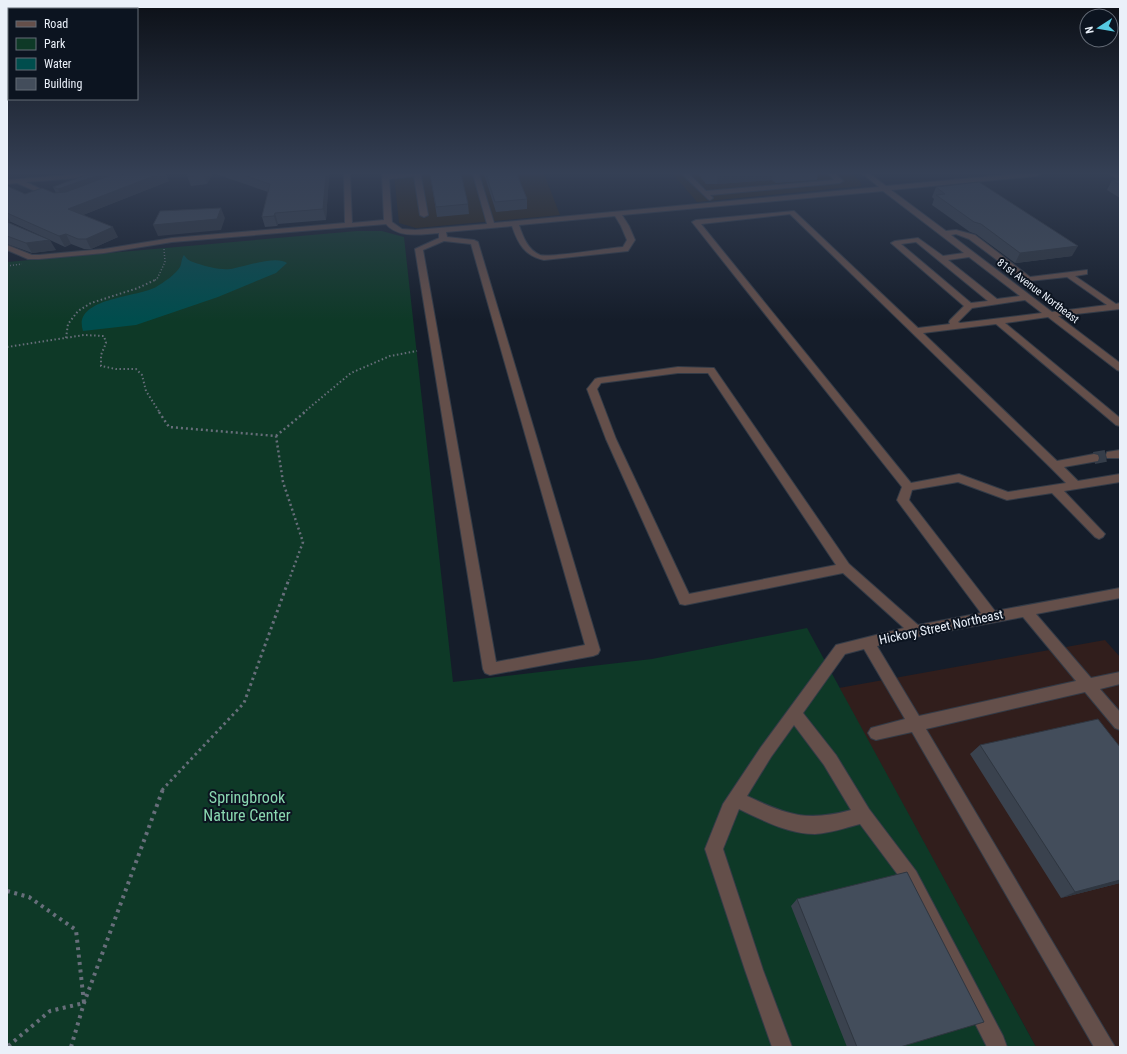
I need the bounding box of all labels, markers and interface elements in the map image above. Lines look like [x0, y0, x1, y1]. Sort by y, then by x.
legend [8, 8, 138, 100]
north arrow [1079, 8, 1119, 48]
text: Road [44, 17, 68, 31]
text: N [1083, 25, 1097, 35]
text: Park [44, 37, 66, 51]
text: Water [44, 57, 72, 71]
text: Building [44, 77, 82, 91]
street label: 81st Avenue Northeast [995, 256, 1081, 326]
street label: Hickory Street Northeast [878, 606, 1005, 647]
park label: Springbrook Nature Center [203, 788, 291, 825]

